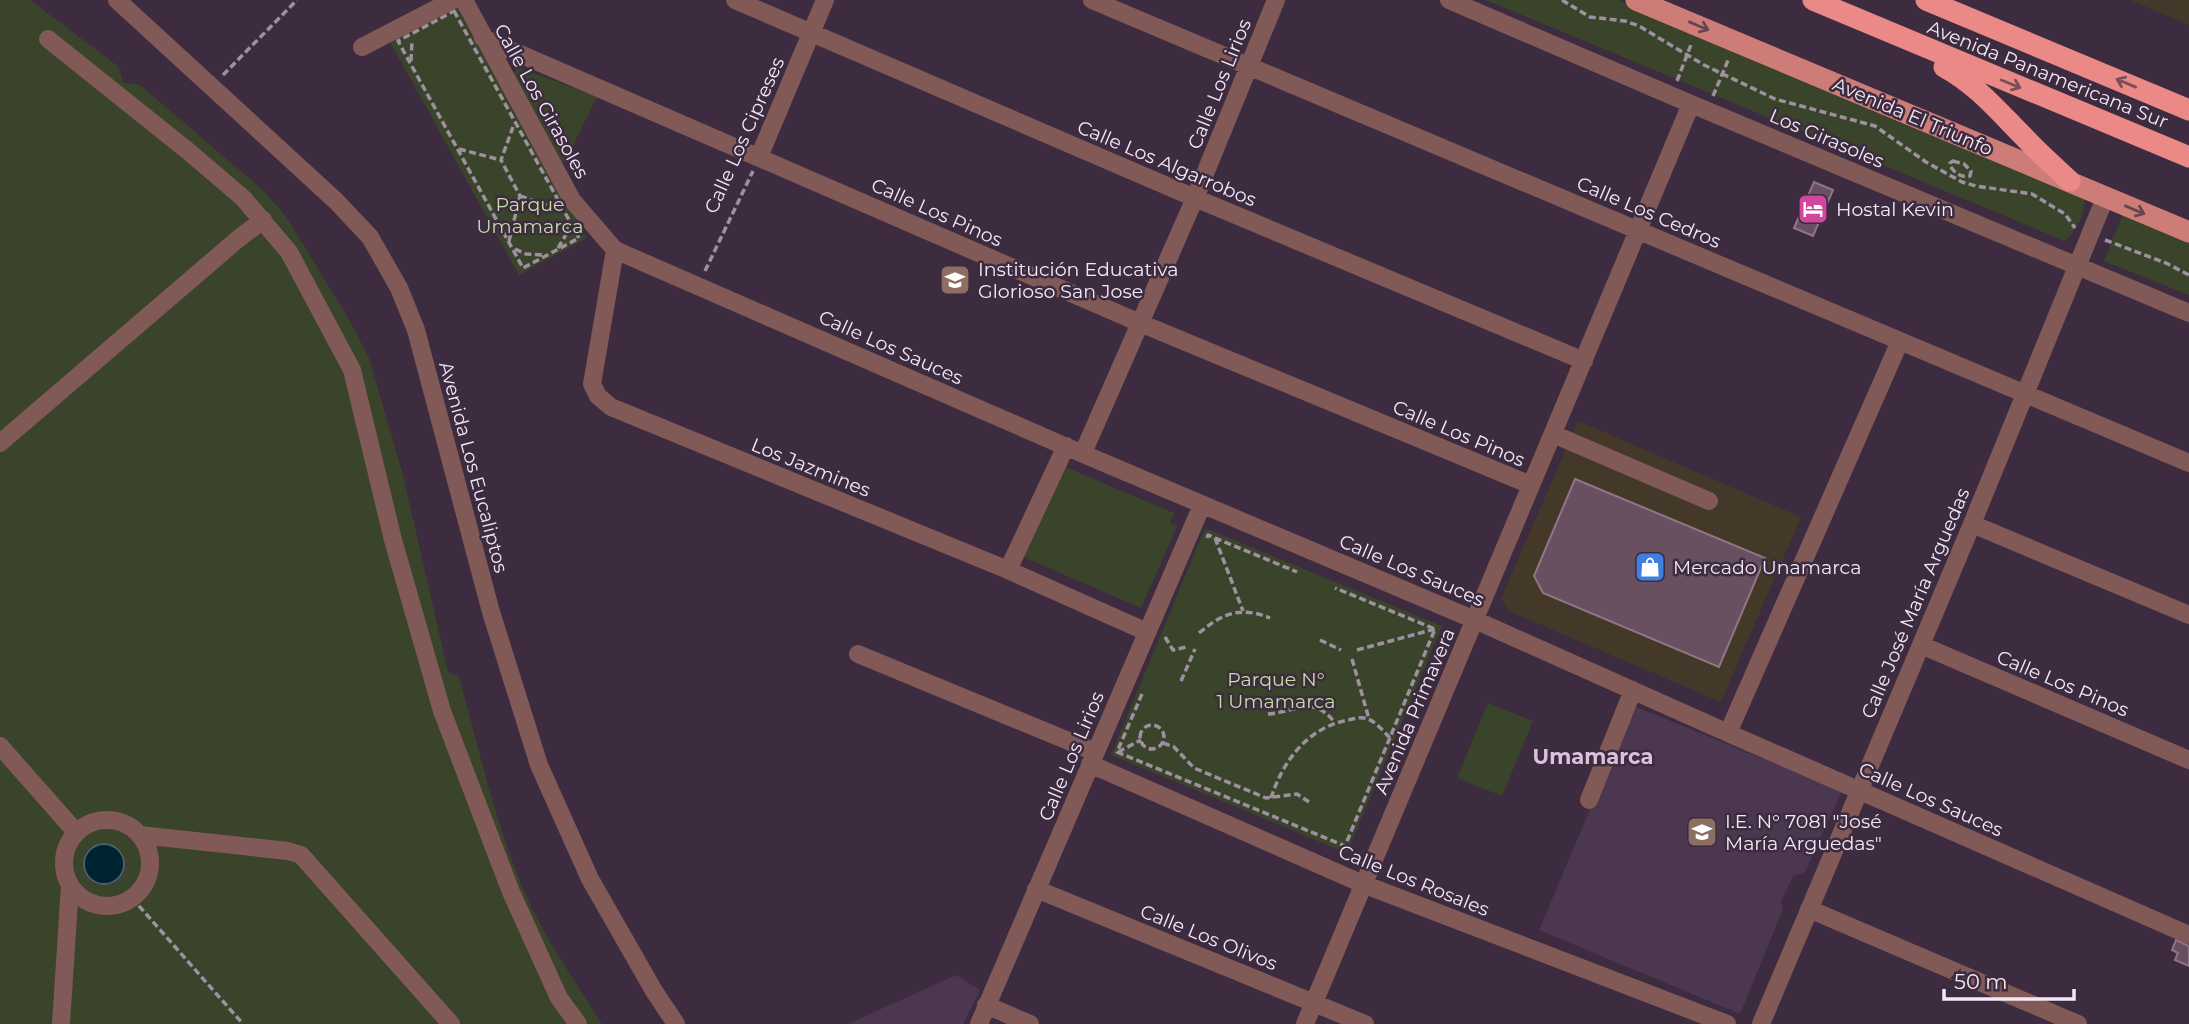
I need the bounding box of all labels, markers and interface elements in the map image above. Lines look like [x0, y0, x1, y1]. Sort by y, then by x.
street label: Calle Los Lirios [1183, 16, 1256, 153]
street label: Avenida Panamericana Sur [1924, 16, 2171, 133]
street label: Calle Los Girasoles [489, 20, 594, 183]
one-way arrow [1688, 21, 1709, 34]
street label: Calle Los Cipreses [700, 53, 789, 217]
street label: Avenida El Triunfo [1829, 72, 1996, 161]
one-way arrow [2116, 76, 2137, 89]
one-way arrow [2000, 78, 2022, 91]
street label: Los Girasoles [1766, 104, 1887, 173]
street label: Calle Los Algarrobos [1074, 115, 1260, 212]
street label: Calle Los Cedros [1573, 172, 1724, 253]
street label: Calle Los Pinos [868, 173, 1006, 252]
hotel icon: Hostal Kevin [1796, 192, 1830, 226]
park label: Parque Umamarca [476, 193, 584, 238]
place label: Hostal Kevin [1836, 198, 1954, 221]
one-way arrow [2123, 204, 2145, 217]
place label: Institución Educativa Glorioso San Jose [978, 258, 1178, 303]
school or university icon: Institución Educativa Glorioso San Jose [938, 263, 972, 297]
street label: Calle Los Sauces [815, 305, 966, 390]
street label: Avenida Los Eucaliptos [434, 359, 513, 575]
street label: Calle Los Pinos [1389, 395, 1528, 472]
street label: Los Jazmines [748, 433, 874, 502]
street label: Calle José María Arguedas [1856, 485, 1975, 722]
street label: Calle Los Sauces [1336, 530, 1488, 611]
shop icon: Mercado Unamarca [1633, 550, 1667, 584]
place label: Mercado Unamarca [1673, 556, 1861, 579]
street label: Avenida Primavera [1369, 625, 1460, 798]
street label: Calle Los Pinos [1993, 645, 2132, 722]
park label: Parque N° 1 Umamarca [1217, 668, 1335, 713]
street label: Calle Los Lirios [1034, 688, 1109, 824]
district label: Umamarca [1533, 744, 1653, 769]
street label: Calle Los Sauces [1855, 757, 2006, 842]
place label: I.E. N° 7081 "José María Arguedas" [1725, 810, 1882, 855]
school or university icon: I.E. N° 7081 "José María Arguedas" [1685, 815, 1719, 849]
street label: Calle Los Rosales [1335, 840, 1492, 921]
street label: Calle Los Olivos [1137, 899, 1281, 975]
scale bar [1944, 958, 2074, 1002]
text: 50 m [1954, 969, 2008, 994]

